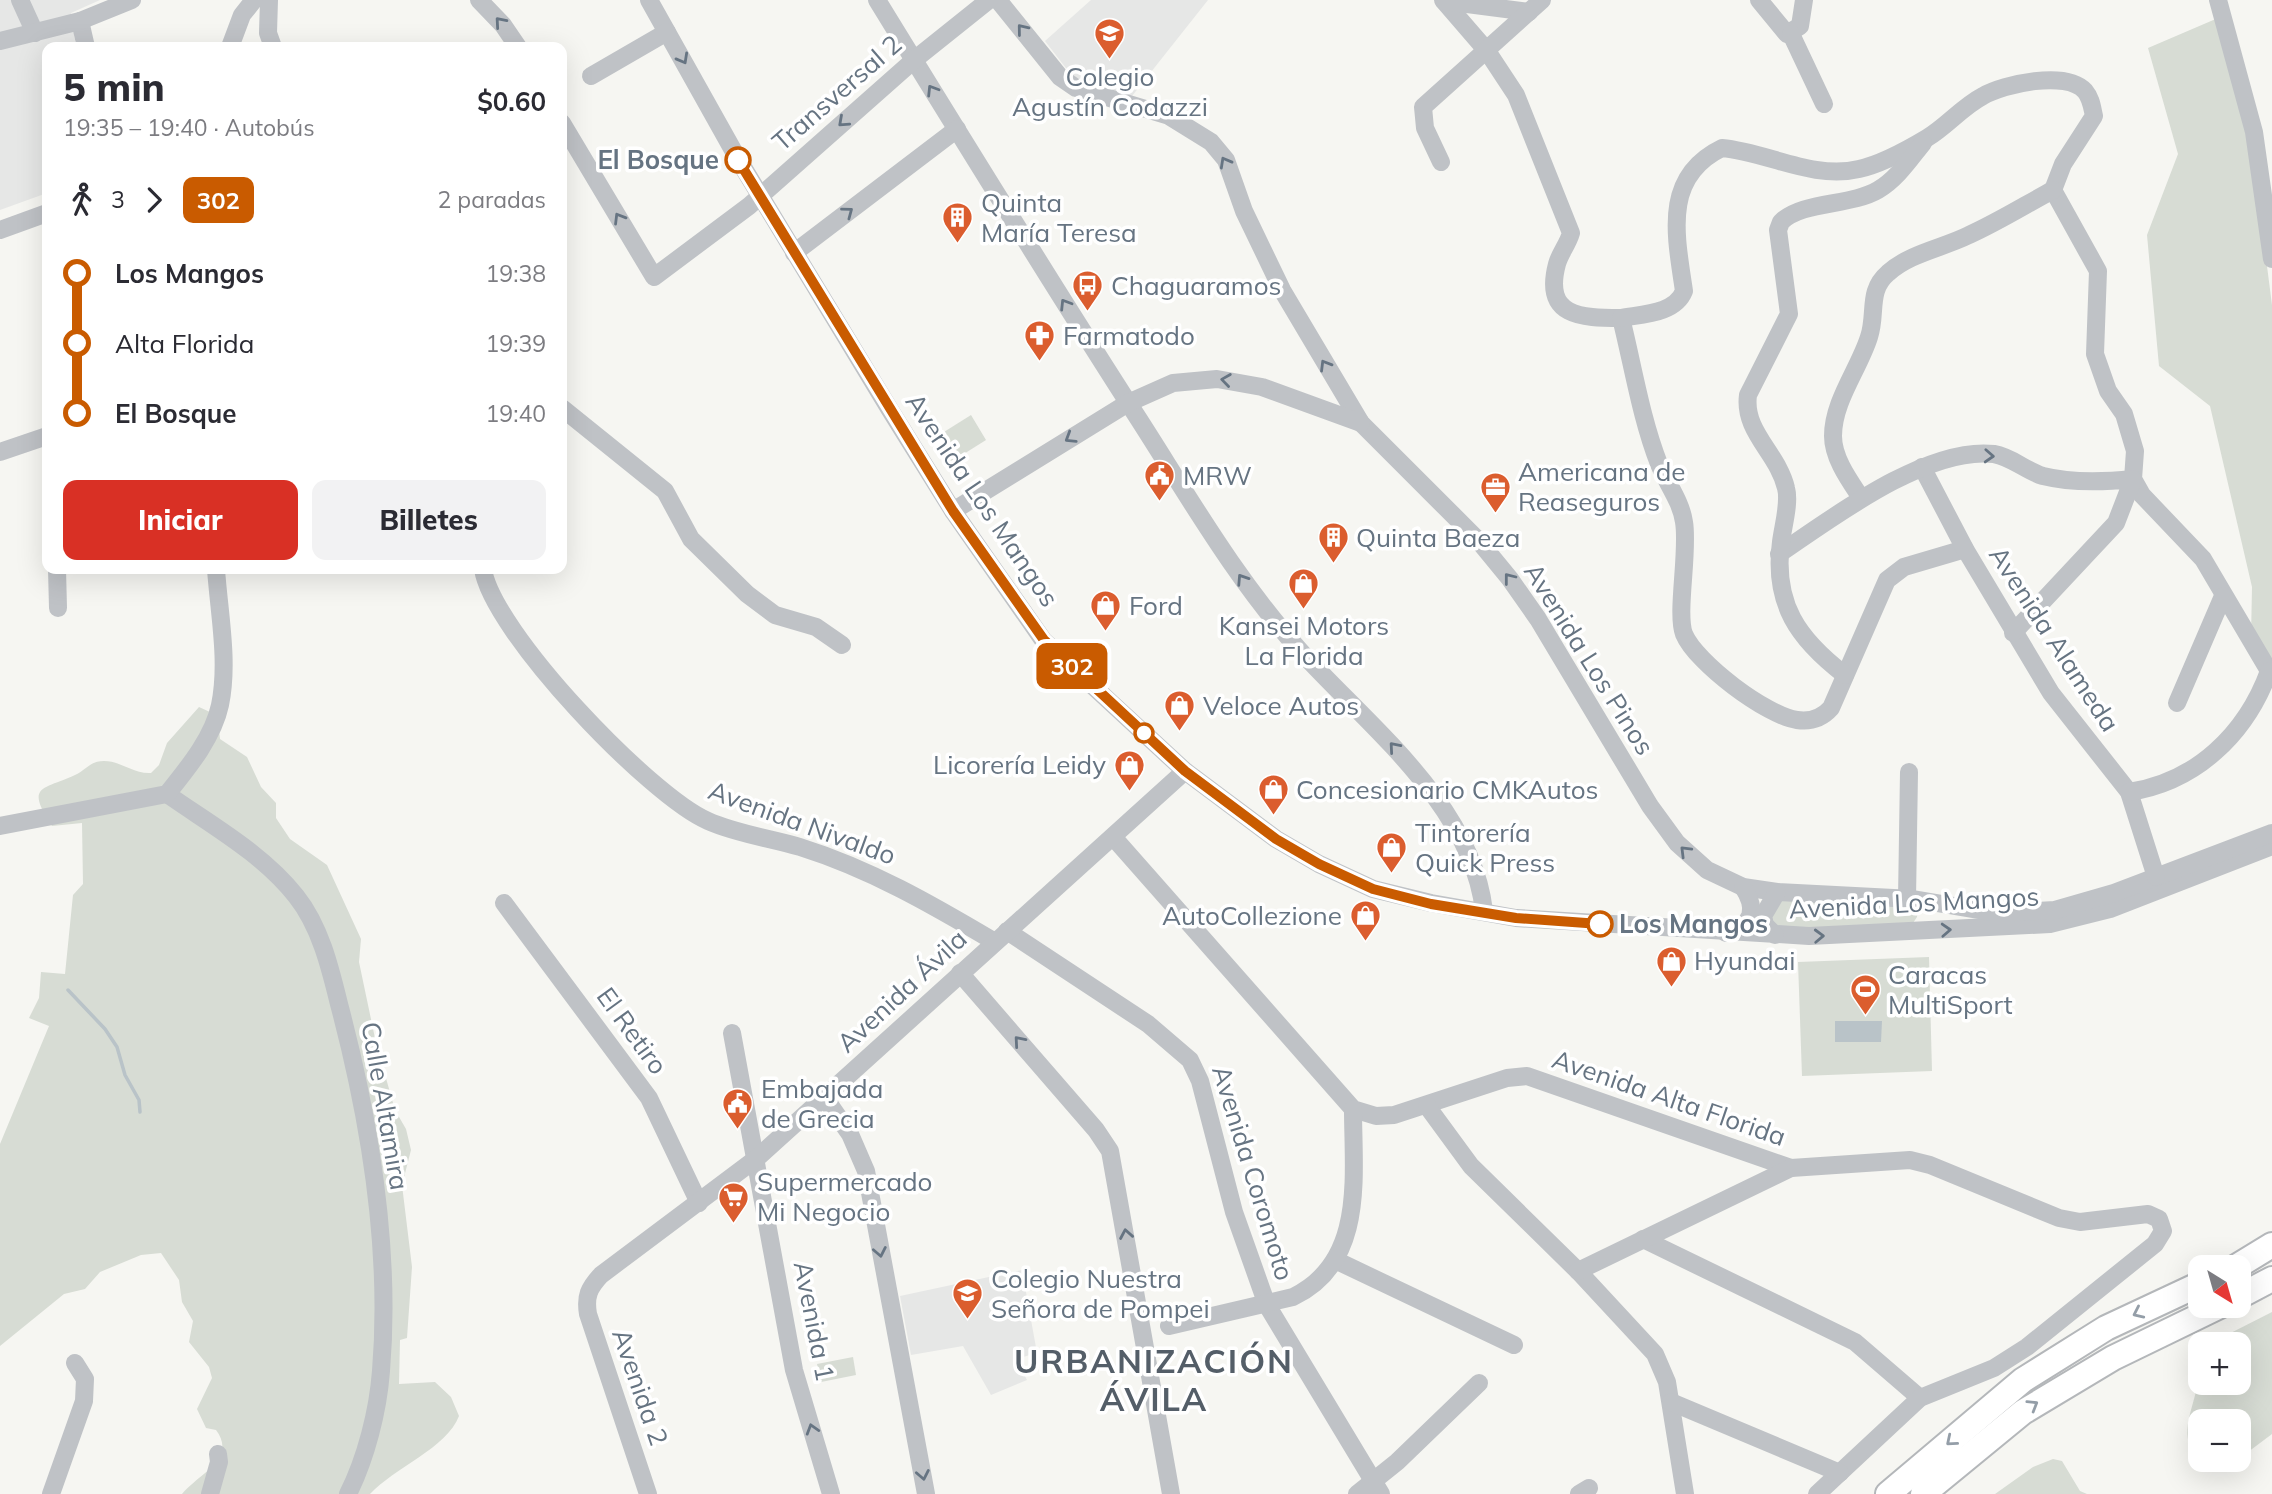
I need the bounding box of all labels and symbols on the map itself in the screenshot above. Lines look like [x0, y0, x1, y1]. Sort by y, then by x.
school or university icon: Colegio Agustín Codazzi [1093, 17, 1127, 61]
one-way arrow [496, 18, 508, 31]
one-way arrow [1017, 25, 1030, 37]
street label: Transversal 2 [765, 27, 908, 158]
one-way arrow [675, 52, 688, 65]
place label: Colegio Agustín Codazzi [1012, 60, 1208, 123]
one-way arrow [928, 84, 941, 97]
one-way arrow [838, 114, 851, 126]
place label: El Bosque [597, 143, 719, 176]
marker: El Bosque [725, 147, 751, 173]
one-way arrow [1220, 156, 1233, 169]
place label: Quinta María Teresa [981, 186, 1137, 249]
building icon: Quinta María Teresa [941, 201, 975, 245]
one-way arrow [841, 208, 853, 220]
one-way arrow [614, 213, 627, 226]
bus stop icon: Chaguaramos [1071, 269, 1105, 313]
place label: Chaguaramos [1111, 269, 1281, 302]
one-way arrow [1061, 298, 1074, 311]
pharmacy icon: Farmatodo [1023, 319, 1057, 363]
place label: Farmatodo [1063, 319, 1195, 352]
one-way arrow [1321, 360, 1334, 373]
one-way arrow [1220, 373, 1232, 388]
street label: Avenida Los Mangos [899, 387, 1066, 613]
one-way arrow [1065, 430, 1078, 443]
one-way arrow [1984, 448, 1995, 463]
place label: Americana de Reaseguros [1518, 455, 1685, 518]
public building icon: MRW [1143, 459, 1177, 503]
place label: MRW [1183, 459, 1252, 492]
office icon: Americana de Reaseguros [1478, 470, 1512, 514]
building icon: Quinta Baeza [1316, 521, 1350, 565]
place label: Quinta Baeza [1356, 521, 1520, 554]
street label: Avenida Alameda [1982, 540, 2127, 738]
street label: Avenida Los Pinos [1517, 557, 1662, 761]
shop icon: Kansei Motors La Florida [1287, 566, 1321, 610]
one-way arrow [1237, 574, 1250, 587]
one-way arrow [1505, 574, 1518, 586]
shop icon: Ford [1089, 589, 1123, 633]
place label: Ford [1129, 589, 1183, 622]
place label: Kansei Motors La Florida [1219, 609, 1389, 672]
line badge: 302 [1032, 643, 1112, 689]
shop icon: Veloce Autos [1163, 689, 1197, 733]
place label: Veloce Autos [1203, 689, 1359, 722]
unlabelled marker [1134, 723, 1154, 743]
one-way arrow [1390, 743, 1402, 756]
place label: Licorería Leidy [933, 748, 1106, 781]
shop icon: Licorería Leidy [1112, 748, 1146, 792]
street label: Avenida Nivaldo [704, 773, 900, 872]
shop icon: Concesionario CMKAutos [1256, 773, 1290, 817]
place label: Concesionario CMKAutos [1296, 773, 1598, 806]
place label: Tintorería Quick Press [1415, 816, 1555, 879]
shop icon: Tintorería Quick Press [1375, 831, 1409, 875]
one-way arrow [1681, 847, 1694, 860]
street label: Avenida Los Mangos [1788, 879, 2040, 926]
place label: AutoCollezione [1162, 899, 1342, 932]
shop icon: AutoCollezione [1348, 899, 1382, 943]
place label: Los Mangos [1619, 907, 1768, 940]
marker: Los Mangos [1587, 911, 1613, 937]
street label: Avenida Ávila [830, 922, 974, 1059]
one-way arrow [1940, 923, 1951, 938]
one-way arrow [1814, 928, 1825, 943]
shop icon: Hyundai [1654, 944, 1688, 988]
place label: Hyundai [1694, 944, 1795, 977]
place label: Caracas MultiSport [1888, 958, 2013, 1021]
sports icon: Caracas MultiSport [1848, 973, 1882, 1017]
street label: El Retiro [590, 981, 675, 1081]
street label: Calle Altamira [354, 1019, 417, 1193]
one-way arrow [1015, 1036, 1027, 1049]
street label: Avenida Alta Florida [1548, 1042, 1790, 1153]
street label: Avenida Coromoto [1205, 1061, 1302, 1284]
place label: Embajada de Grecia [761, 1072, 883, 1135]
public building icon: Embajada de Grecia [721, 1087, 755, 1131]
place label: Supermercado Mi Negocio [757, 1165, 932, 1228]
supermarket icon: Supermercado Mi Negocio [717, 1180, 751, 1224]
one-way arrow [1119, 1228, 1134, 1240]
one-way arrow [872, 1246, 887, 1258]
north arrow [2188, 1255, 2250, 1318]
street label: Avenida 1 [787, 1258, 842, 1384]
place label: Colegio Nuestra Señora de Pompei [991, 1262, 1210, 1325]
school or university icon: Colegio Nuestra Señora de Pompei [951, 1277, 985, 1321]
one-way arrow [2133, 1305, 2145, 1319]
street label: Avenida 2 [605, 1324, 676, 1450]
district label: URBANIZACIÓN ÁVILA [1014, 1340, 1294, 1419]
one-way arrow [2026, 1401, 2039, 1414]
one-way arrow [805, 1423, 820, 1435]
one-way arrow [1946, 1432, 1958, 1445]
one-way arrow [914, 1469, 929, 1481]

